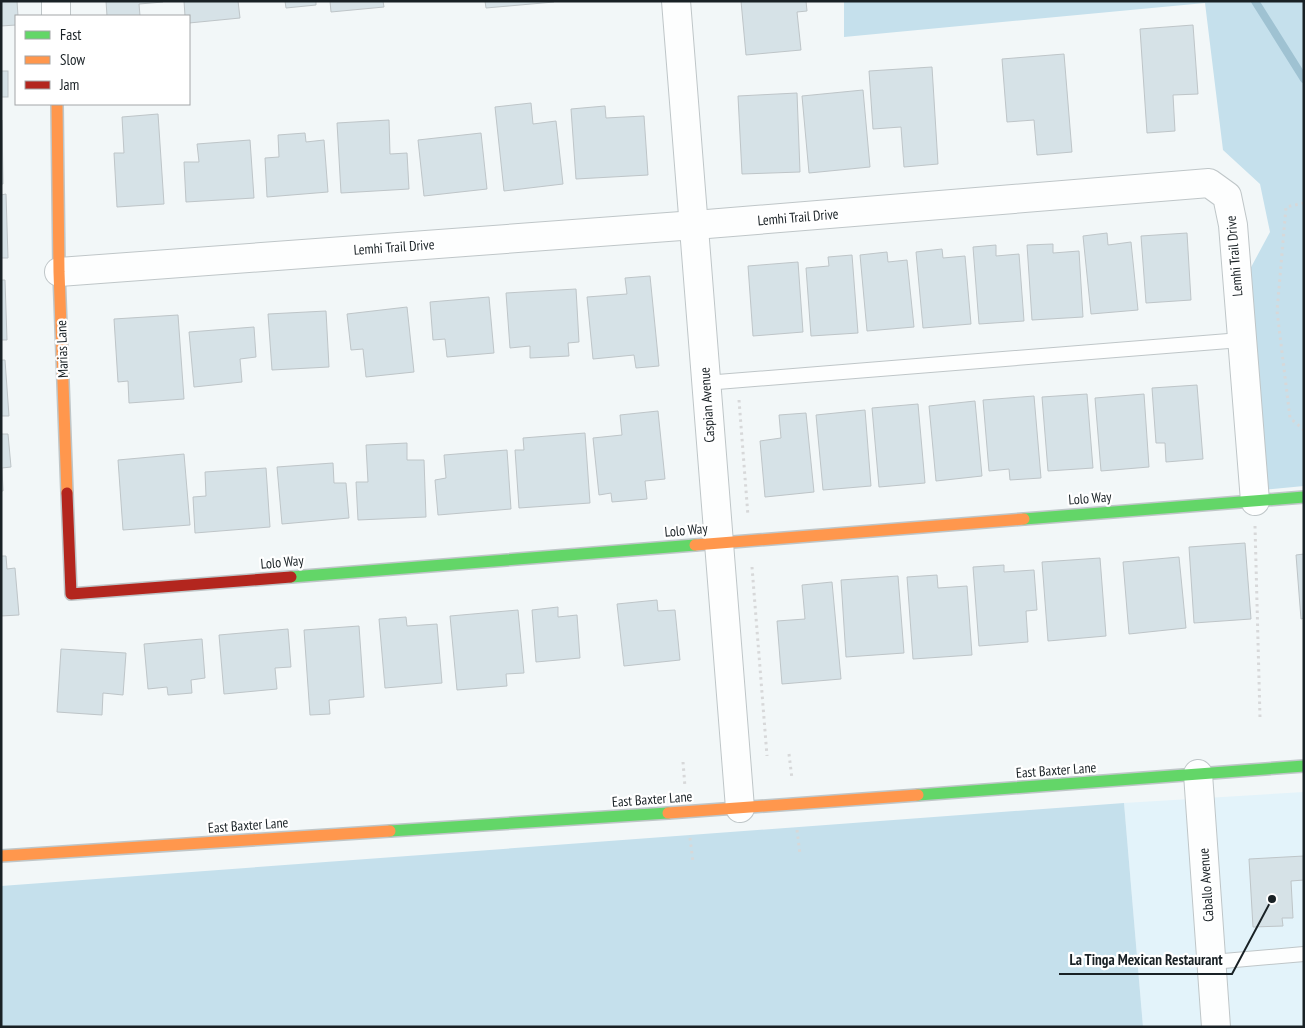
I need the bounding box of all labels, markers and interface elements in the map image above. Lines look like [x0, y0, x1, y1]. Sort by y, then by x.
legend [15, 15, 190, 105]
text: Fast [60, 25, 81, 44]
text: Slow [60, 50, 85, 69]
text: Jam [59, 75, 79, 94]
street label: Lemhi Trail Drive [757, 204, 839, 230]
street label: Lemhi Trail Drive [1221, 215, 1247, 297]
street label: Lemhi Trail Drive [353, 235, 435, 259]
street label: Marias Lane [52, 320, 72, 378]
street label: Caspian Avenue [695, 367, 719, 443]
street label: Lolo Way [1068, 487, 1113, 508]
street label: Lolo Way [664, 519, 709, 541]
street label: Lolo Way [260, 551, 305, 573]
street label: East Baxter Lane [1015, 758, 1097, 782]
street label: East Baxter Lane [611, 787, 693, 811]
street label: East Baxter Lane [207, 813, 289, 837]
street label: Caballo Avenue [1194, 847, 1218, 923]
callout: La Tinga Mexican Restaurant [1059, 944, 1232, 974]
text: La Tinga Mexican Restaurant [1069, 950, 1223, 969]

